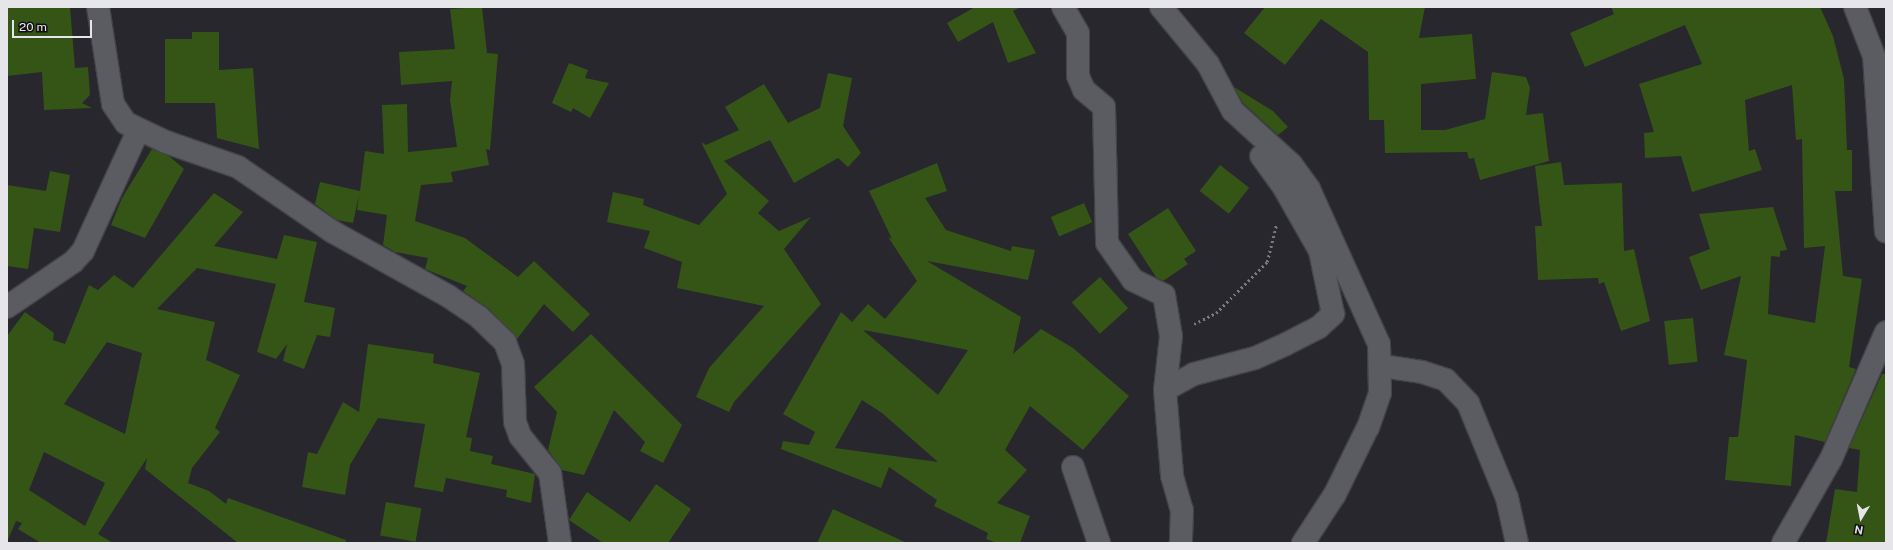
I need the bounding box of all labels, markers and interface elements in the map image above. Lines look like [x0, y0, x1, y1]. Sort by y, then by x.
scale bar [14, 12, 94, 38]
text: 20 m [19, 20, 47, 34]
north arrow [1841, 498, 1881, 538]
text: N [1854, 523, 1864, 536]

